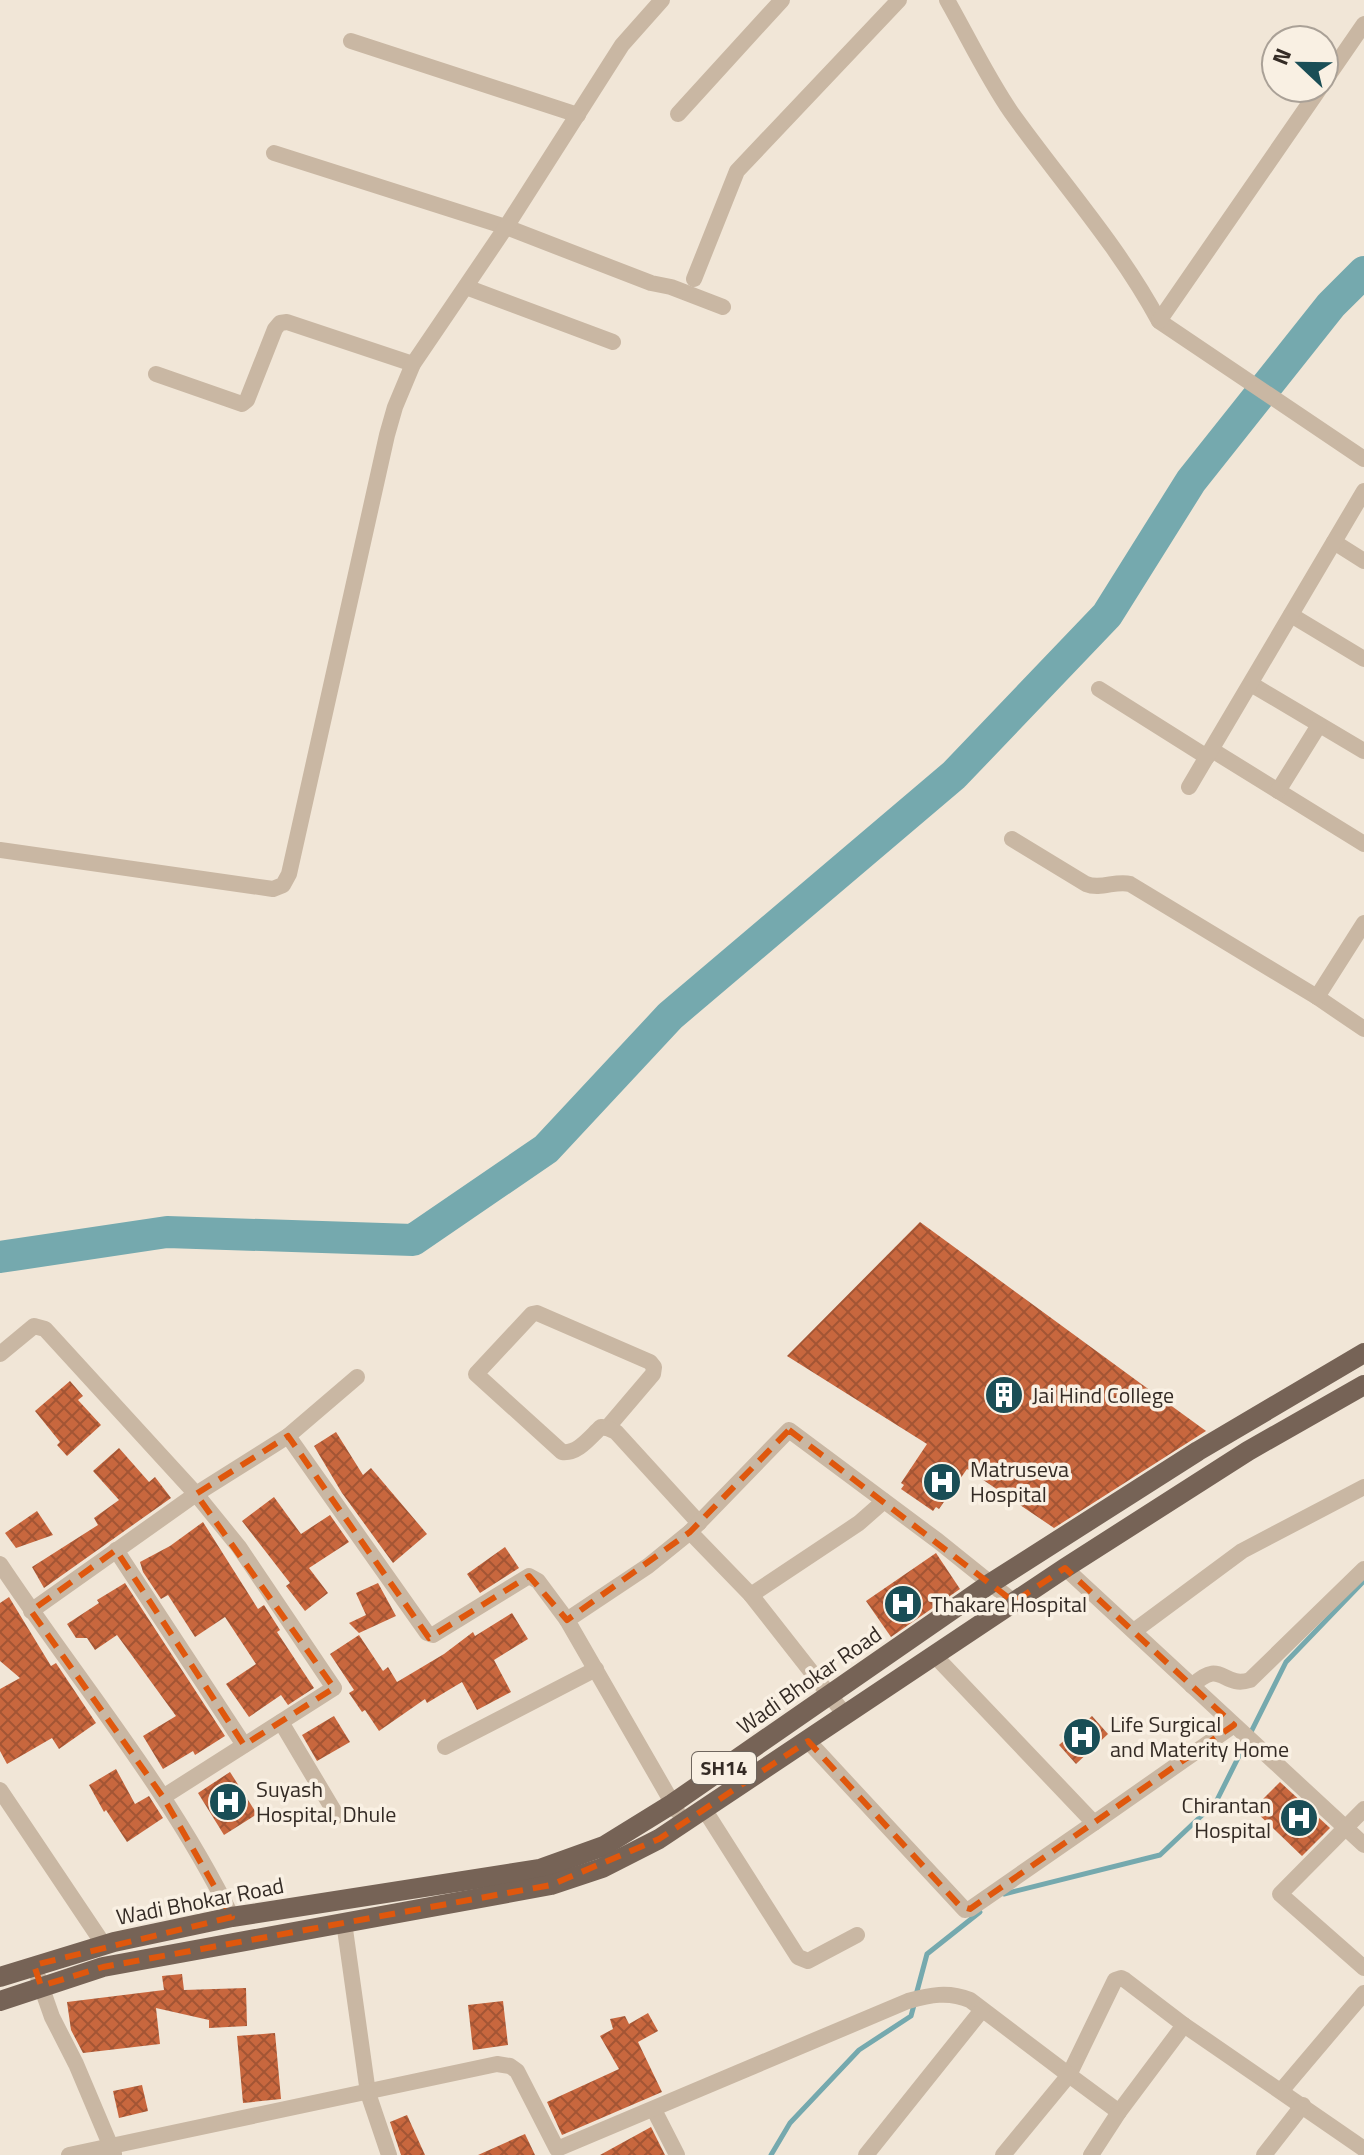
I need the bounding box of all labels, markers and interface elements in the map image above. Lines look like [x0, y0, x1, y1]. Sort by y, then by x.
north arrow [1260, 24, 1340, 104]
text: N [1263, 43, 1300, 70]
building icon: Jai Hind College [983, 1374, 1025, 1416]
place label: Jai Hind College [1032, 1378, 1174, 1412]
place label: Matruseva Hospital [970, 1452, 1069, 1511]
hospital icon: Matruseva Hospital [921, 1461, 963, 1503]
hospital icon: Thakare Hospital [882, 1583, 924, 1625]
place label: Thakare Hospital [931, 1587, 1087, 1621]
street label: Wadi Bhokar Road [730, 1617, 888, 1743]
place label: Life Surgical and Materity Home [1110, 1707, 1289, 1766]
hospital icon: Life Surgical and Materity Home [1061, 1716, 1103, 1758]
road number: SH14 [692, 1752, 756, 1784]
place label: Suyash Hospital, Dhule [256, 1772, 396, 1831]
hospital icon: Suyash Hospital, Dhule [207, 1781, 249, 1823]
place label: Chirantan Hospital [1181, 1788, 1271, 1847]
hospital icon: Chirantan Hospital [1278, 1797, 1320, 1839]
street label: Wadi Bhokar Road [113, 1868, 287, 1934]

